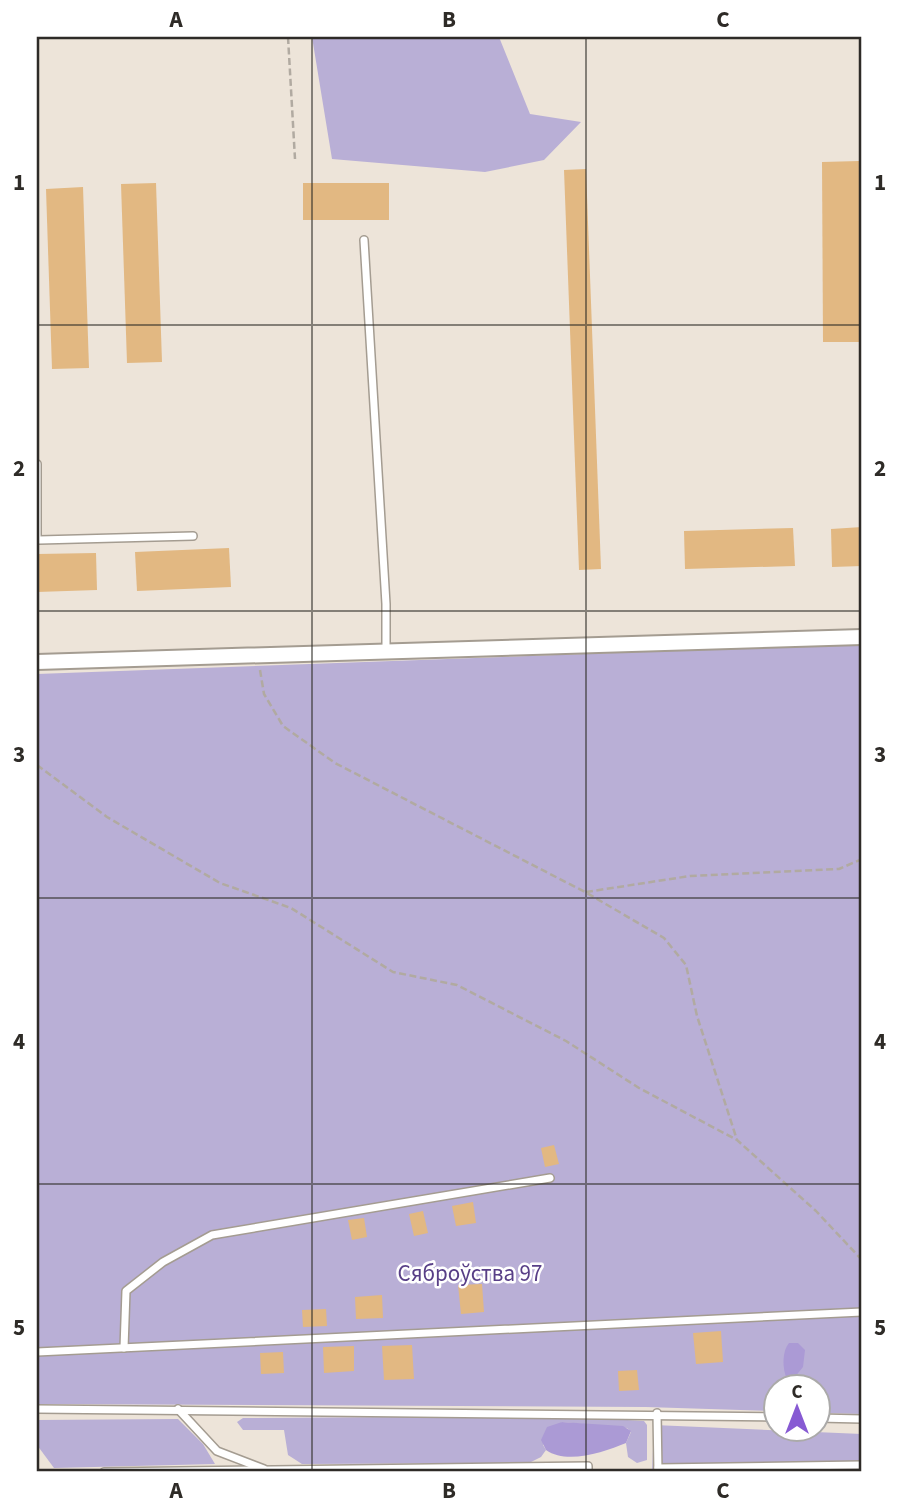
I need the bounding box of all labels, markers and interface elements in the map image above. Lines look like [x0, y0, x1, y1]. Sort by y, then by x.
text: A [168, 3, 183, 36]
text: B [442, 3, 456, 36]
text: C [716, 3, 730, 36]
text: 1 [13, 166, 25, 199]
text: 1 [874, 166, 886, 199]
text: 2 [13, 452, 25, 485]
text: 2 [874, 452, 886, 485]
text: 3 [13, 738, 25, 771]
text: 3 [874, 738, 886, 771]
text: 4 [13, 1025, 25, 1058]
text: 4 [874, 1025, 886, 1058]
park label: Сяброўства 97 [398, 1257, 542, 1290]
text: 5 [13, 1311, 25, 1344]
text: 5 [874, 1311, 886, 1344]
north arrow [762, 1372, 832, 1442]
text: С [791, 1379, 803, 1406]
text: A [168, 1474, 183, 1507]
text: B [442, 1474, 456, 1507]
text: C [716, 1474, 730, 1507]

